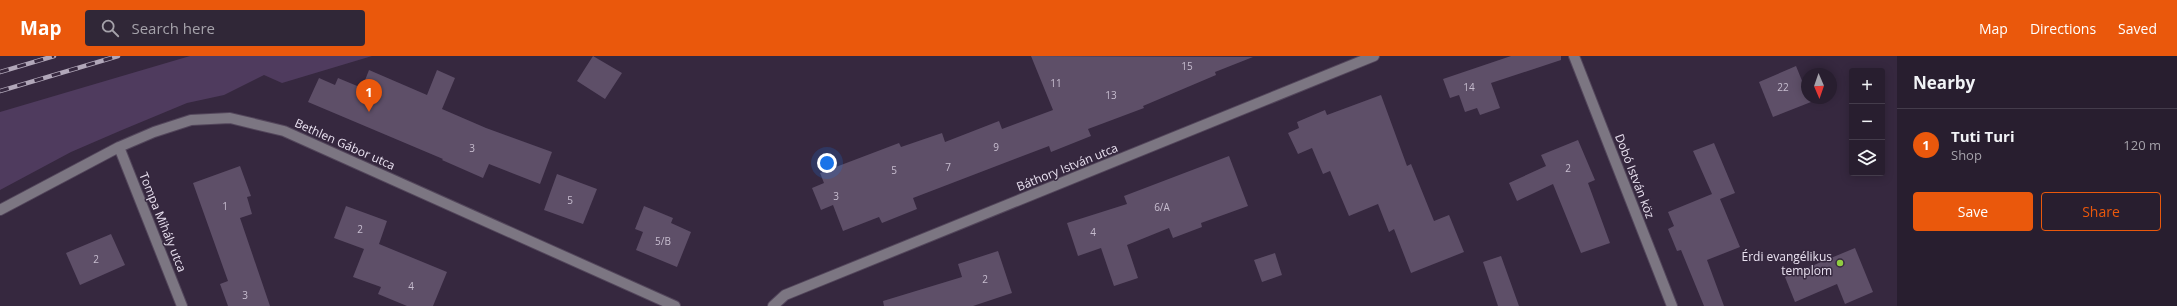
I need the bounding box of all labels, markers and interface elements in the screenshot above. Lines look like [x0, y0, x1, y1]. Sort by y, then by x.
search box [85, 10, 365, 46]
text: Map [20, 15, 61, 41]
icon: search [99, 17, 121, 39]
text: Search here [131, 18, 215, 38]
text: Map [1979, 19, 2008, 38]
text: Directions [2030, 19, 2096, 38]
text: Saved [2118, 19, 2157, 38]
house number: 15 [1181, 59, 1193, 73]
north arrow [1801, 68, 1837, 104]
map controls [1849, 68, 1885, 176]
button: + [1849, 68, 1885, 104]
text: Nearby [1913, 71, 1975, 94]
house number: 11 [1050, 76, 1062, 90]
pin: 1 [356, 79, 382, 112]
house number: 14 [1463, 80, 1475, 94]
house number: 22 [1777, 80, 1789, 94]
house number: 13 [1105, 88, 1117, 102]
button: − [1849, 104, 1885, 140]
street label: Bethlen Gábor utca [292, 114, 398, 174]
text: Tuti Turi [1951, 126, 2014, 146]
street label: Dobó István köz [1611, 131, 1659, 221]
text: 1 [1922, 136, 1930, 154]
text: 120 m [2123, 136, 2161, 154]
street label: Báthory István utca [1014, 139, 1120, 195]
house number: 9 [993, 140, 999, 154]
button: layers [1849, 140, 1885, 176]
house number: 3 [469, 141, 475, 155]
text: Shop [1951, 146, 1982, 164]
your location [817, 153, 837, 173]
house number: 7 [945, 160, 951, 174]
house number: 2 [1565, 161, 1571, 175]
house number: 5 [891, 163, 897, 177]
street label: Tompa Mihály utca [135, 170, 191, 274]
house number: 3 [833, 189, 839, 203]
button: Save [1913, 192, 2033, 231]
button: Share [2041, 192, 2161, 231]
house number: 5 [567, 193, 573, 207]
house number: 1 [222, 199, 228, 213]
house number: 6/A [1154, 200, 1171, 214]
house number: 2 [357, 222, 363, 236]
house number: 4 [1090, 225, 1096, 239]
house number: 5/B [655, 234, 671, 248]
place label: Érdi evangélikus templom [1741, 248, 1832, 279]
house number: 2 [93, 252, 99, 266]
marker: Érdi evangélikus templom [1835, 258, 1845, 268]
house number: 2 [982, 272, 988, 286]
house number: 4 [408, 279, 414, 293]
house number: 3 [242, 288, 248, 302]

